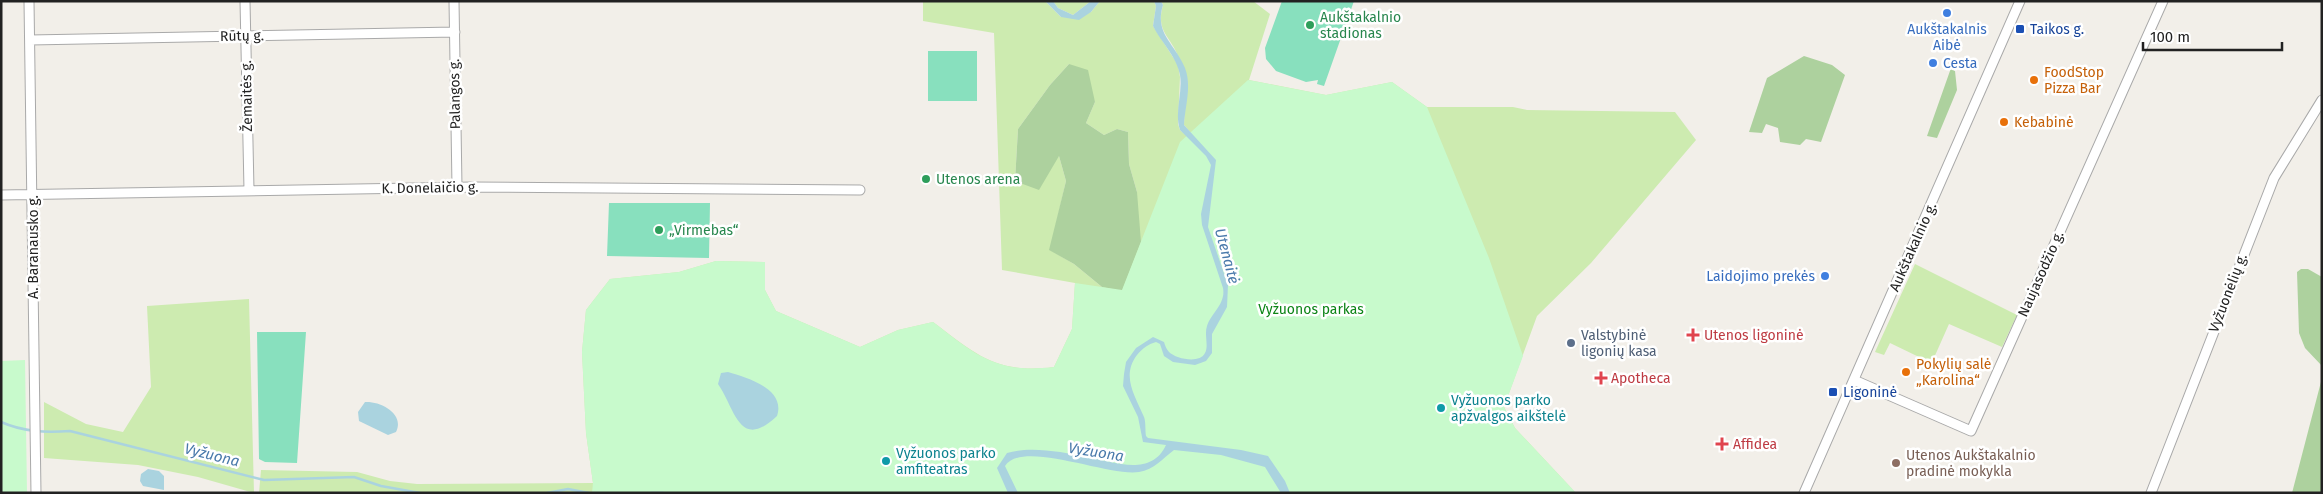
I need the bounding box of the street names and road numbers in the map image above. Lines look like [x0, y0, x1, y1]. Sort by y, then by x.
street label: Rūtų g. [220, 27, 264, 45]
street label: Palangos g. [446, 58, 464, 130]
street label: Žemaitės g. [237, 60, 256, 132]
street label: K. Donelaičio g. [381, 179, 479, 197]
street label: A. Baranausko g. [25, 195, 42, 299]
street label: Aukštakalnio g. [1886, 200, 1940, 294]
street label: Naujasodžio g. [2014, 228, 2068, 320]
street label: Vyžuonėlių g. [2205, 251, 2251, 335]

